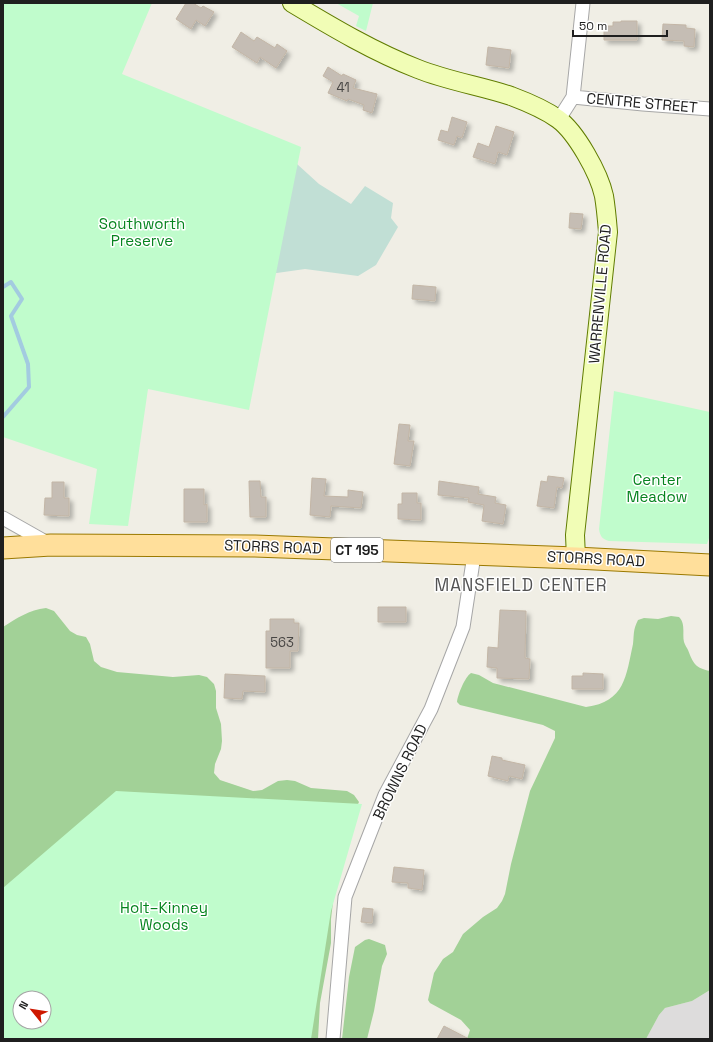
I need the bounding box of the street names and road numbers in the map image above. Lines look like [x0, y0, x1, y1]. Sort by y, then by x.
street label: CENTRE STREET [586, 88, 699, 117]
street label: WARRENVILLE ROAD [584, 223, 615, 364]
street label: STORRS ROAD [224, 535, 322, 558]
road number: CT 195 [331, 538, 383, 562]
street label: STORRS ROAD [547, 546, 645, 571]
street label: BROWNS ROAD [368, 721, 431, 823]

